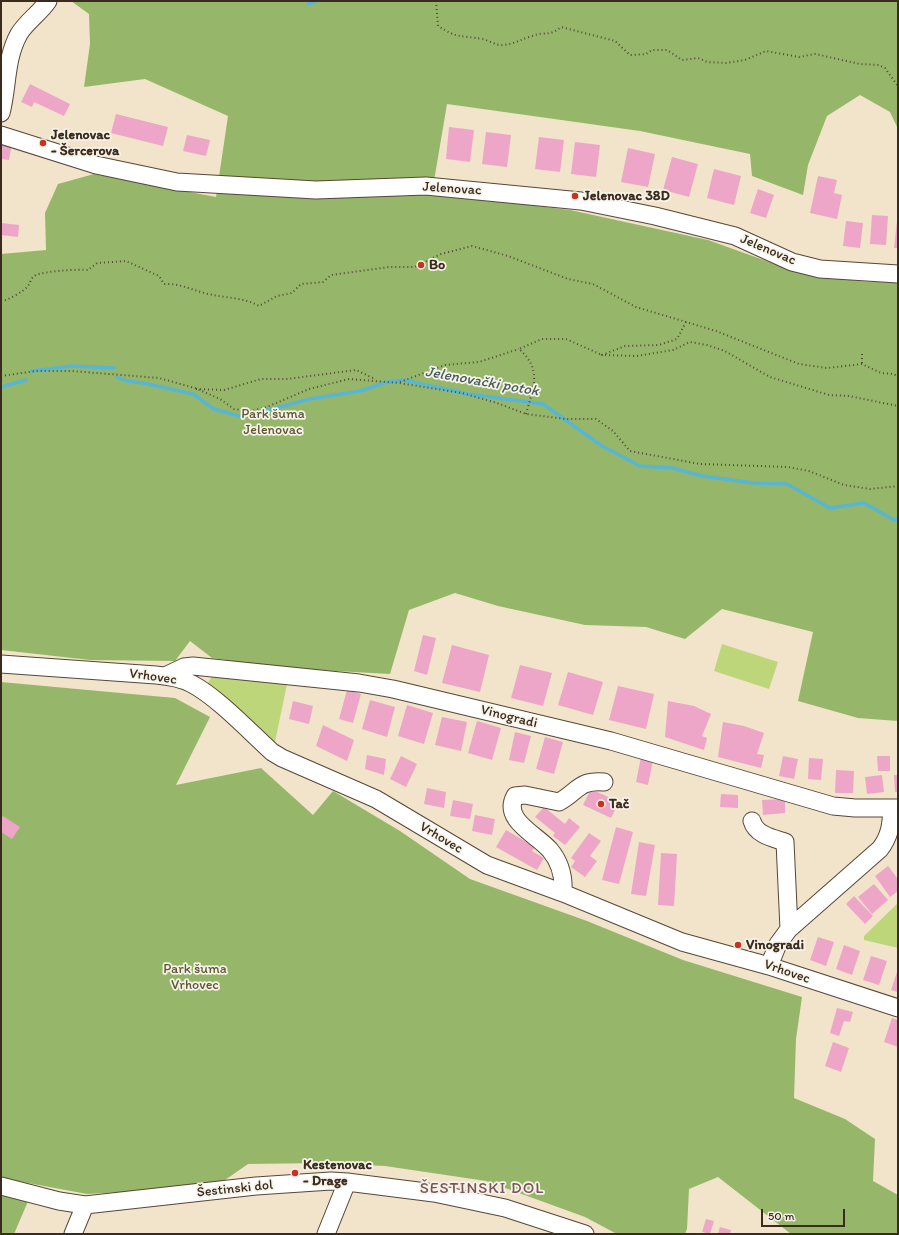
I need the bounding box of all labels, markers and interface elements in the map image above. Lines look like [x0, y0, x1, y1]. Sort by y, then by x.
place label: Jelenovac - Šercerova [51, 127, 119, 160]
marker: Jelenovac - Šercerova [38, 138, 48, 148]
street label: Jelenovac [422, 179, 482, 199]
place label: Jelenovac 38D [583, 188, 670, 204]
marker: Jelenovac 38D [570, 191, 580, 201]
street label: Jelenovac [738, 231, 798, 269]
place label: Bo [429, 257, 445, 273]
marker: Bo [416, 260, 426, 270]
water label: Jelenovački potok [424, 363, 540, 401]
park label: Park šuma Jelenovac [241, 406, 305, 438]
street label: Vrhovec [128, 665, 178, 689]
street label: Vinogradi [479, 702, 539, 732]
place label: Tač [609, 796, 629, 812]
marker: Tač [596, 799, 606, 809]
street label: Vrhovec [416, 818, 466, 858]
place label: Vinogradi [746, 937, 804, 953]
marker: Vinogradi [733, 940, 743, 950]
street label: Vrhovec [762, 956, 812, 988]
park label: Park šuma Vrhovec [163, 961, 227, 994]
place label: Kestenovac - Drage [303, 1157, 372, 1190]
marker: Kestenovac - Drage [290, 1168, 300, 1178]
street label: Šestinski dol [196, 1177, 274, 1201]
district label: ŠESTINSKI DOL [421, 1179, 543, 1199]
scale bar [763, 1201, 847, 1227]
text: 50 m [768, 1209, 794, 1223]

